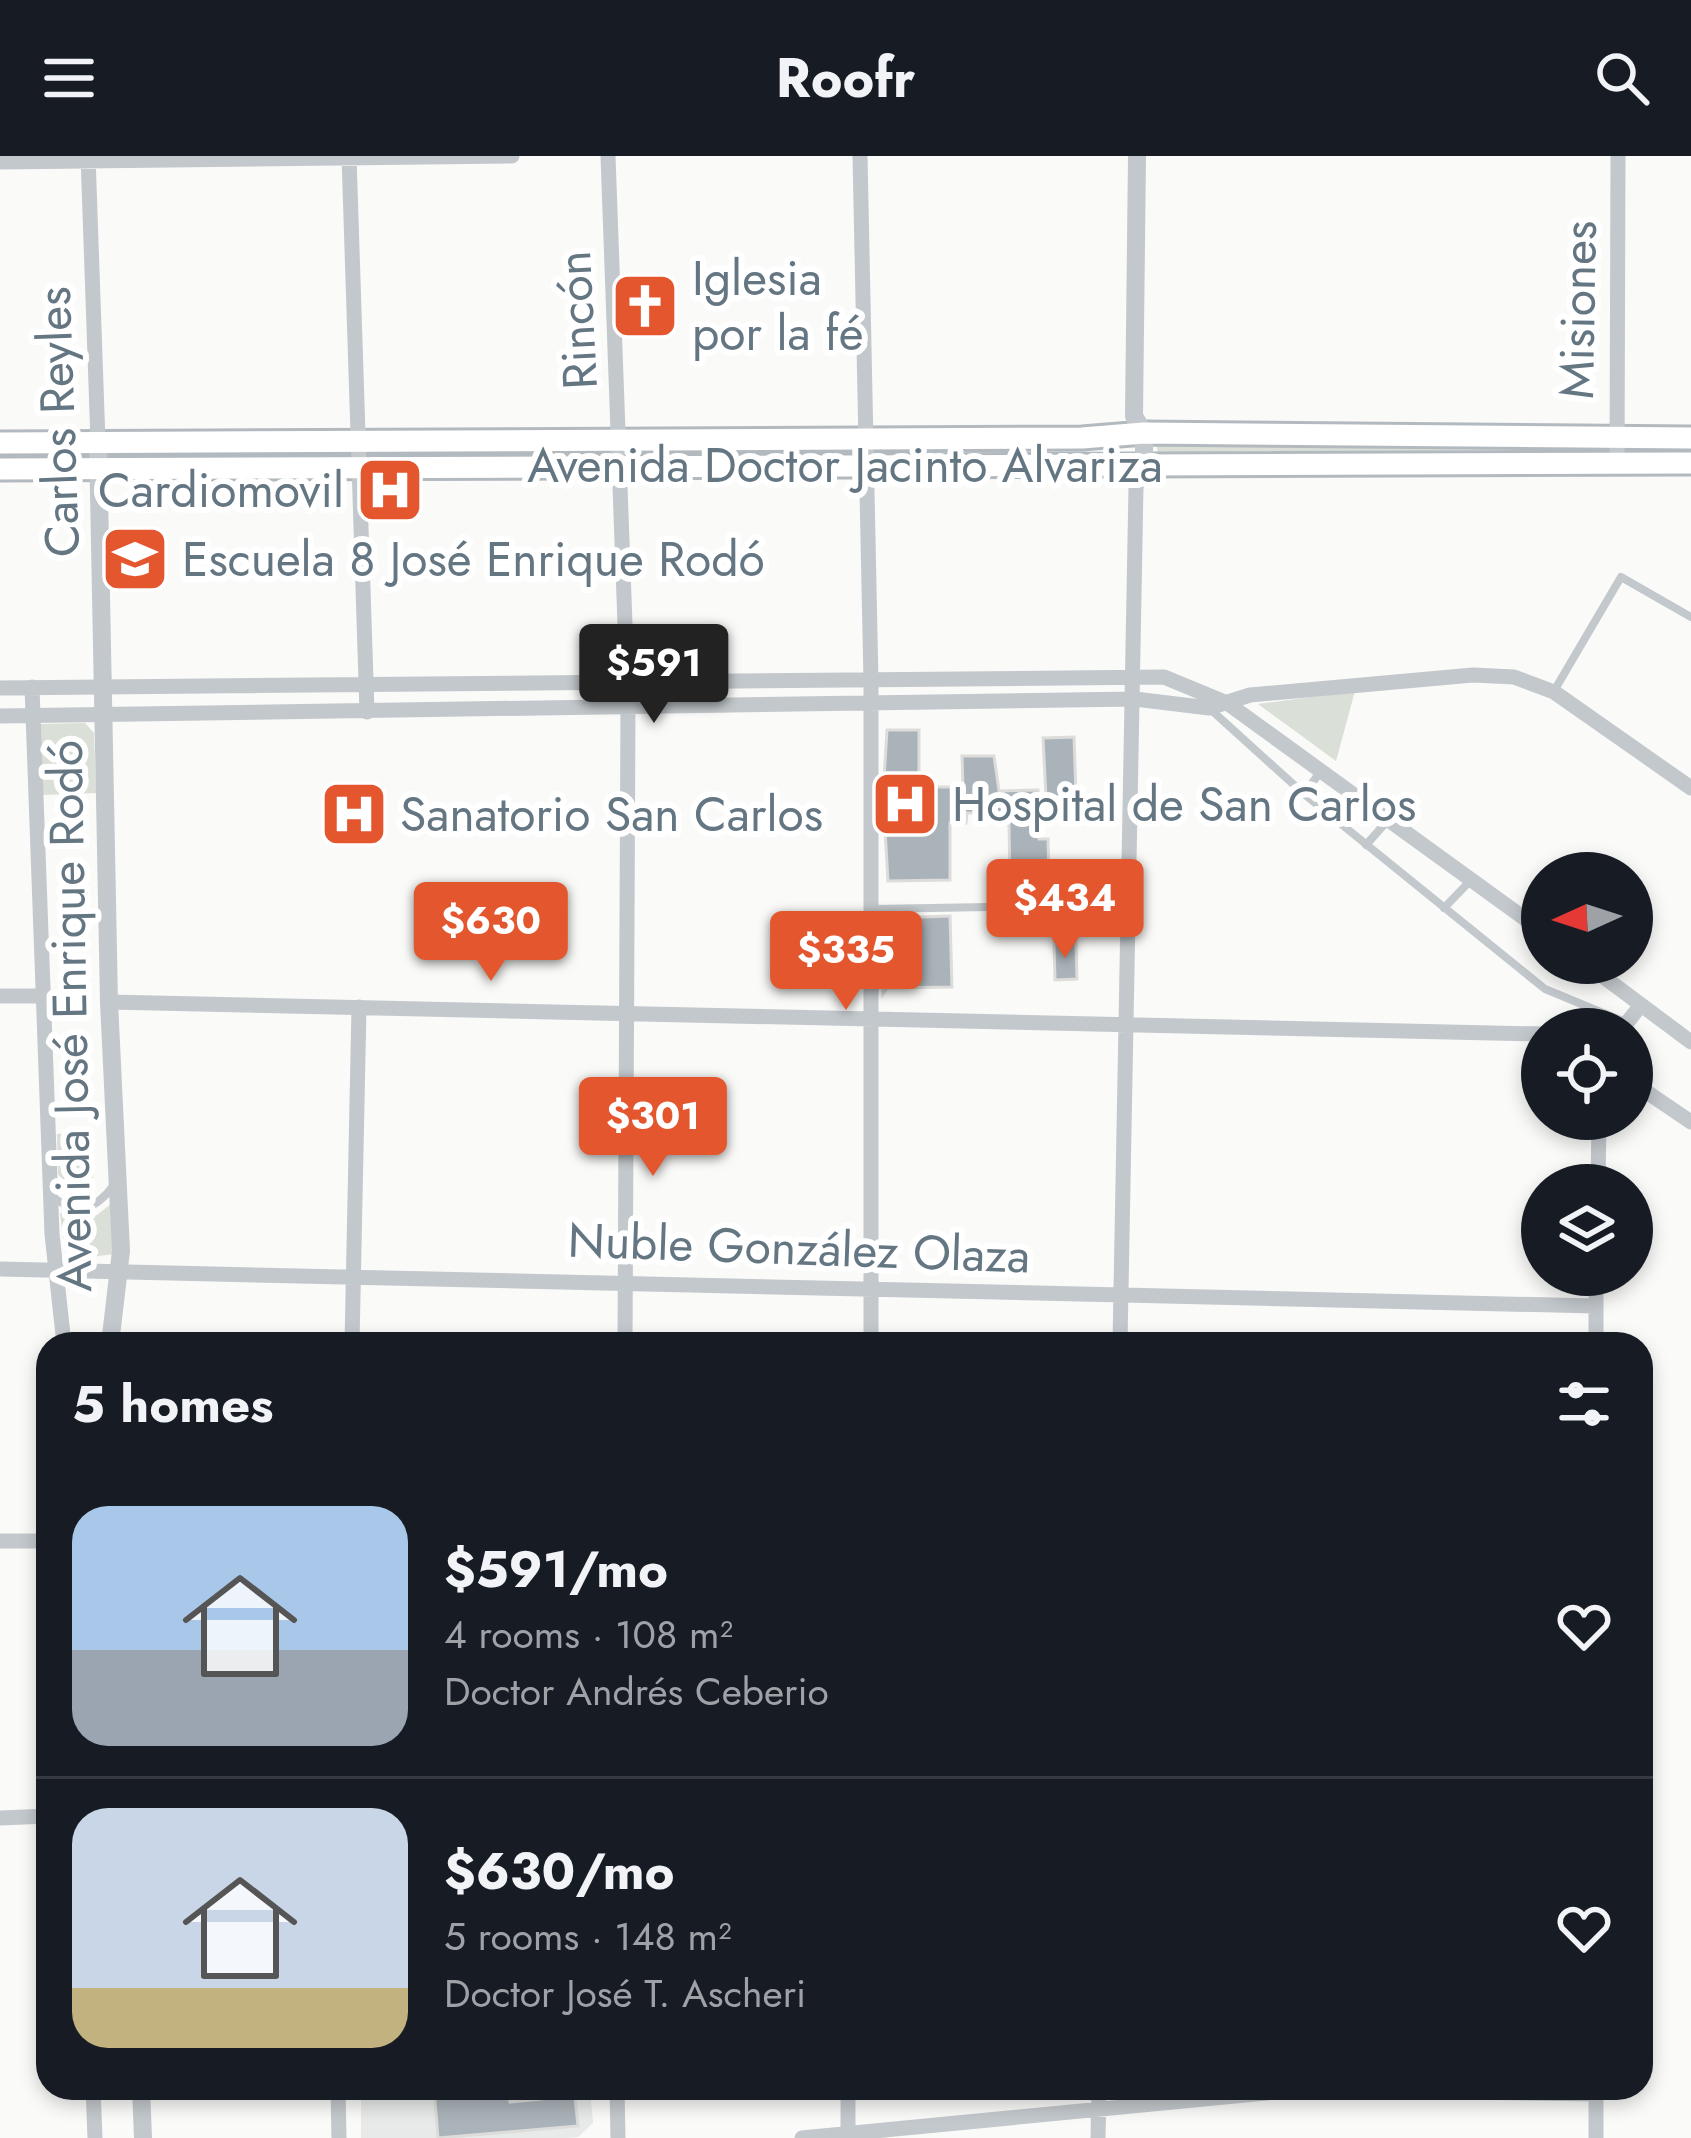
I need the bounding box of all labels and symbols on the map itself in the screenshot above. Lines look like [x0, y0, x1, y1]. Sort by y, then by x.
street label: Misiones [1542, 220, 1614, 400]
place label: Iglesia por la fé [692, 244, 863, 368]
street label: Rincón [539, 249, 615, 391]
church icon: Iglesia por la fé [610, 271, 680, 341]
street label: Carlos Reyles [19, 286, 97, 558]
street label: Avenida Doctor Jacinto Alvariza [527, 431, 1163, 500]
hospital icon: Cardiomovil [355, 455, 425, 525]
place label: Cardiomovil [98, 456, 344, 525]
school or university icon: Escuela 8 José Enrique Rodó [100, 524, 170, 594]
place label: Escuela 8 José Enrique Rodó [182, 525, 765, 594]
pin: $591 [583, 624, 725, 726]
street label: Avenida José Enrique Rodó [31, 739, 109, 1293]
hospital icon: Hospital de San Carlos [870, 769, 940, 839]
place label: Hospital de San Carlos [952, 770, 1416, 839]
hospital icon: Sanatorio San Carlos [319, 779, 389, 849]
place label: Sanatorio San Carlos [400, 780, 823, 849]
north arrow [1521, 852, 1653, 984]
pin: $434 [994, 859, 1136, 961]
pin: $630 [420, 882, 562, 984]
pin: $335 [775, 911, 917, 1013]
pin: $301 [582, 1077, 724, 1179]
street label: Nuble González Olaza [567, 1205, 1031, 1291]

